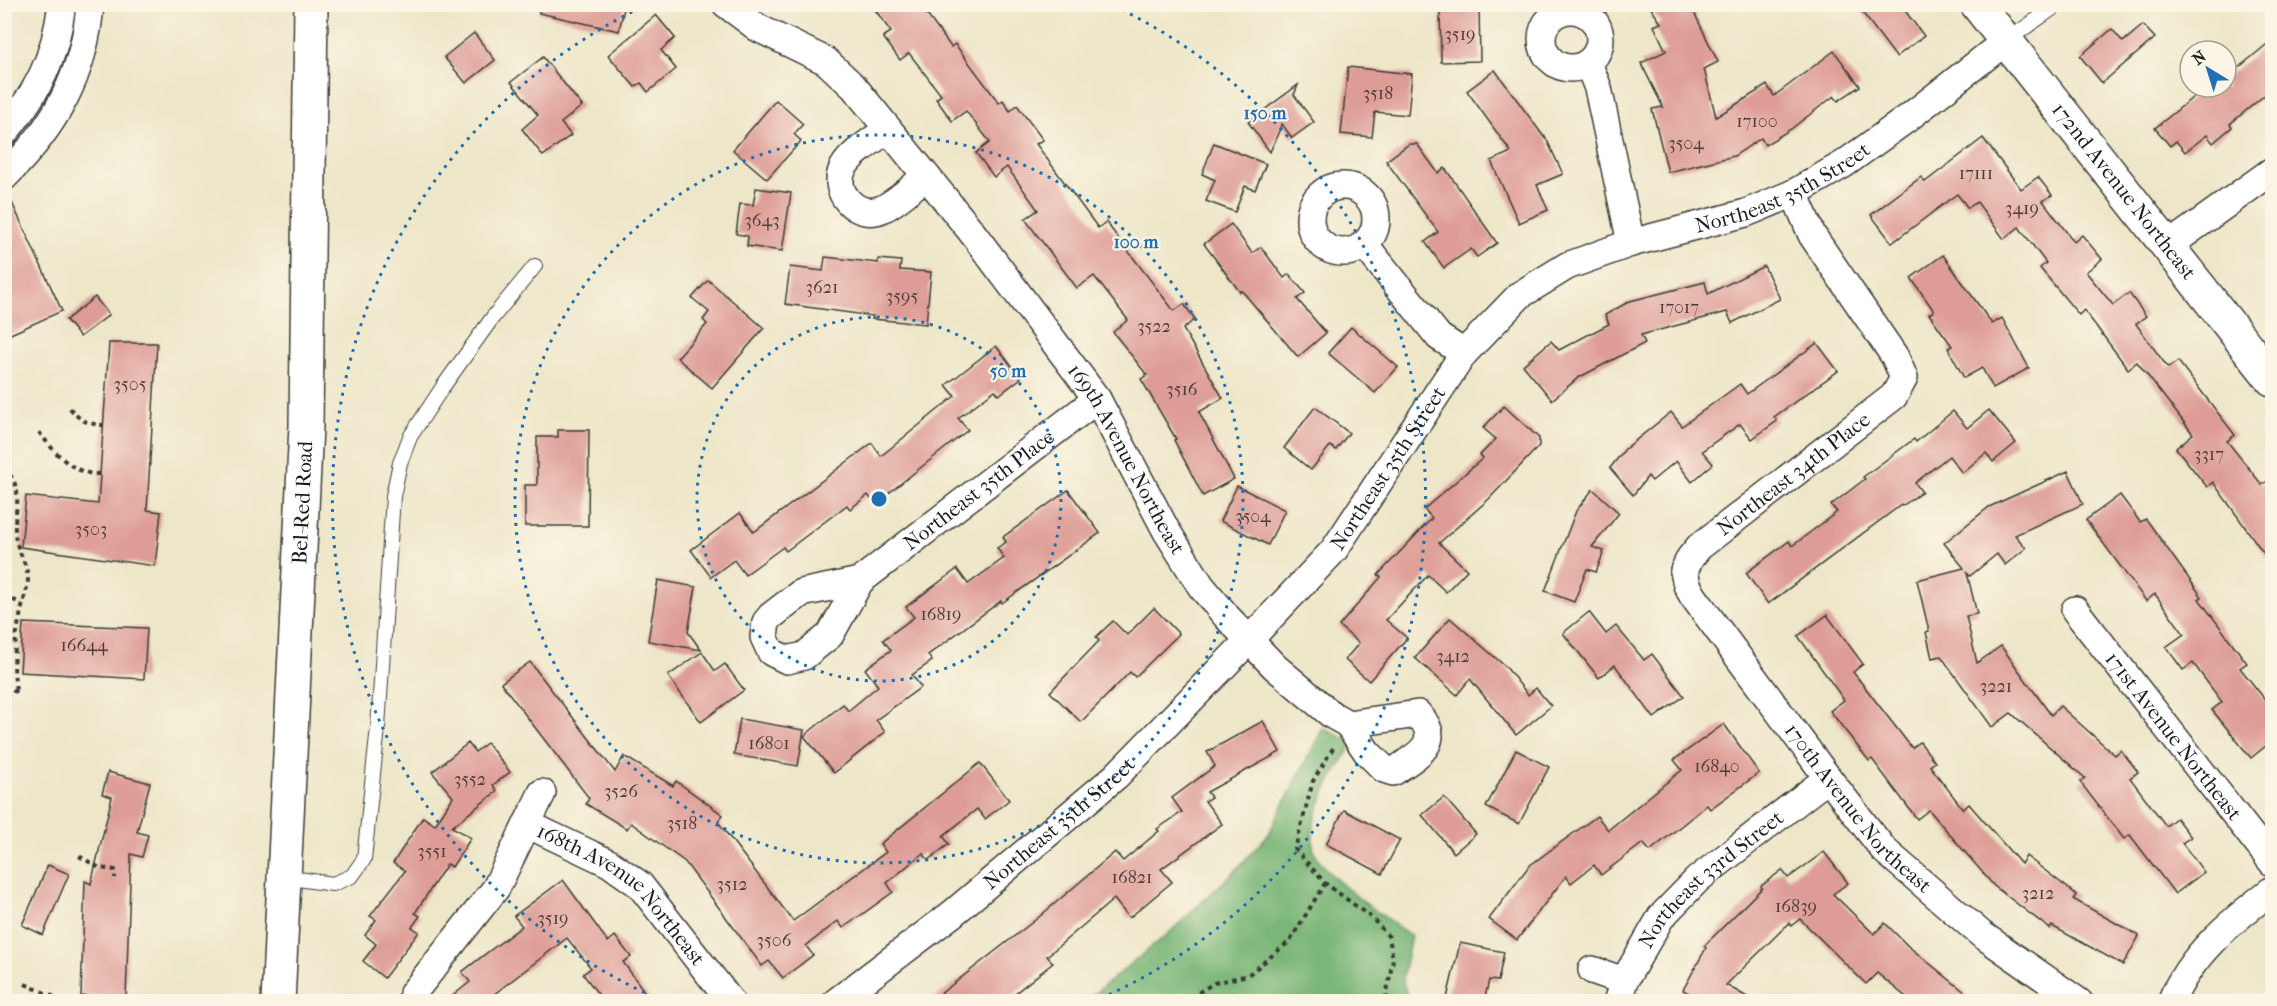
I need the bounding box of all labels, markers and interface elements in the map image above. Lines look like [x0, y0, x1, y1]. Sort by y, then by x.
house number: 3519 [1444, 24, 1476, 45]
north arrow [2178, 39, 2238, 99]
text: N [2188, 46, 2210, 69]
house number: 3518 [1363, 83, 1393, 104]
street label: 172nd Avenue Northeast [2047, 98, 2201, 285]
text: 150 m [1244, 103, 1287, 124]
house number: 17100 [1736, 111, 1778, 132]
house number: 3504 [1668, 133, 1704, 154]
street label: Northeast 35th Street [1692, 137, 1875, 238]
house number: 17111 [1959, 163, 1993, 184]
house number: 3419 [2005, 198, 2039, 219]
house number: 3643 [744, 210, 780, 231]
text: 100 m [1113, 232, 1160, 253]
house number: 3621 [806, 277, 838, 298]
house number: 3595 [886, 286, 918, 307]
house number: 17017 [1659, 297, 1699, 318]
house number: 3522 [1137, 316, 1171, 337]
street label: 169th Avenue Northeast [1063, 359, 1190, 559]
text: 50 m [990, 361, 1027, 382]
house number: 3505 [114, 374, 147, 395]
house number: 3516 [1166, 379, 1198, 400]
street label: Northeast 35th Street [1325, 381, 1451, 555]
street label: Northeast 34th Place [1712, 407, 1875, 541]
street label: Northeast 35th Place [899, 424, 1059, 555]
street label: Bel-Red Road [287, 440, 317, 565]
house number: 3317 [2194, 444, 2224, 465]
centre of rings [869, 489, 889, 509]
house number: 3504 [1235, 506, 1271, 527]
house number: 3503 [75, 519, 107, 540]
house number: 16819 [920, 604, 962, 625]
house number: 16644 [60, 635, 108, 656]
house number: 3412 [1436, 646, 1470, 667]
street label: 171st Avenue Northeast [2100, 647, 2247, 825]
house number: 3221 [1980, 676, 2012, 697]
street label: 170th Avenue Northeast [1780, 719, 1937, 898]
house number: 16801 [748, 733, 790, 754]
street label: Northeast 35th Street [979, 752, 1140, 894]
house number: 16840 [1694, 756, 1740, 777]
house number: 3552 [454, 769, 486, 790]
house number: 3526 [604, 781, 638, 802]
street label: Northeast 33rd Street [1634, 805, 1788, 952]
house number: 3518 [667, 813, 697, 834]
street label: 168th Avenue Northeast [533, 818, 710, 971]
house number: 3551 [417, 841, 447, 862]
house number: 16821 [1112, 867, 1152, 888]
house number: 3512 [717, 874, 747, 895]
house number: 3212 [2022, 883, 2054, 904]
house number: 16839 [1775, 896, 1817, 917]
house number: 3519 [537, 908, 569, 929]
house number: 3506 [757, 930, 792, 951]

